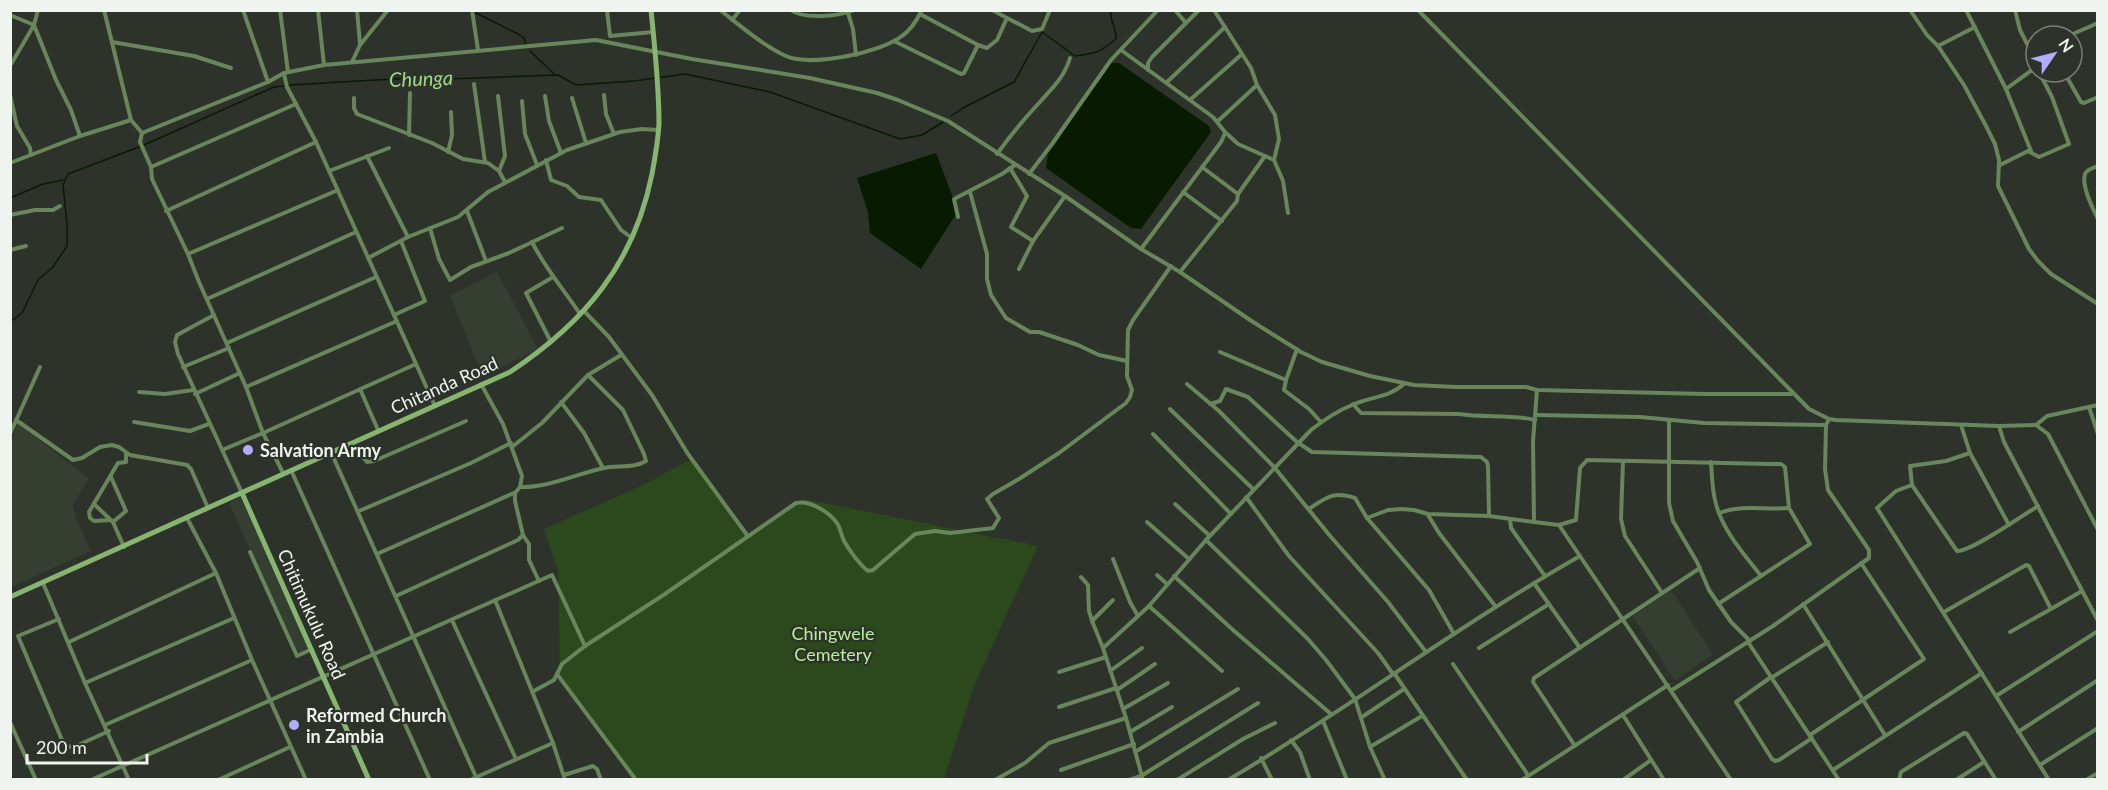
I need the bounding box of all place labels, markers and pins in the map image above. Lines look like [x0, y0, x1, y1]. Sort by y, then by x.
place label: Salvation Army [260, 439, 382, 461]
marker: Salvation Army [241, 443, 255, 457]
place label: Reformed Church in Zambia [306, 704, 446, 747]
marker: Reformed Church in Zambia [287, 718, 301, 732]

